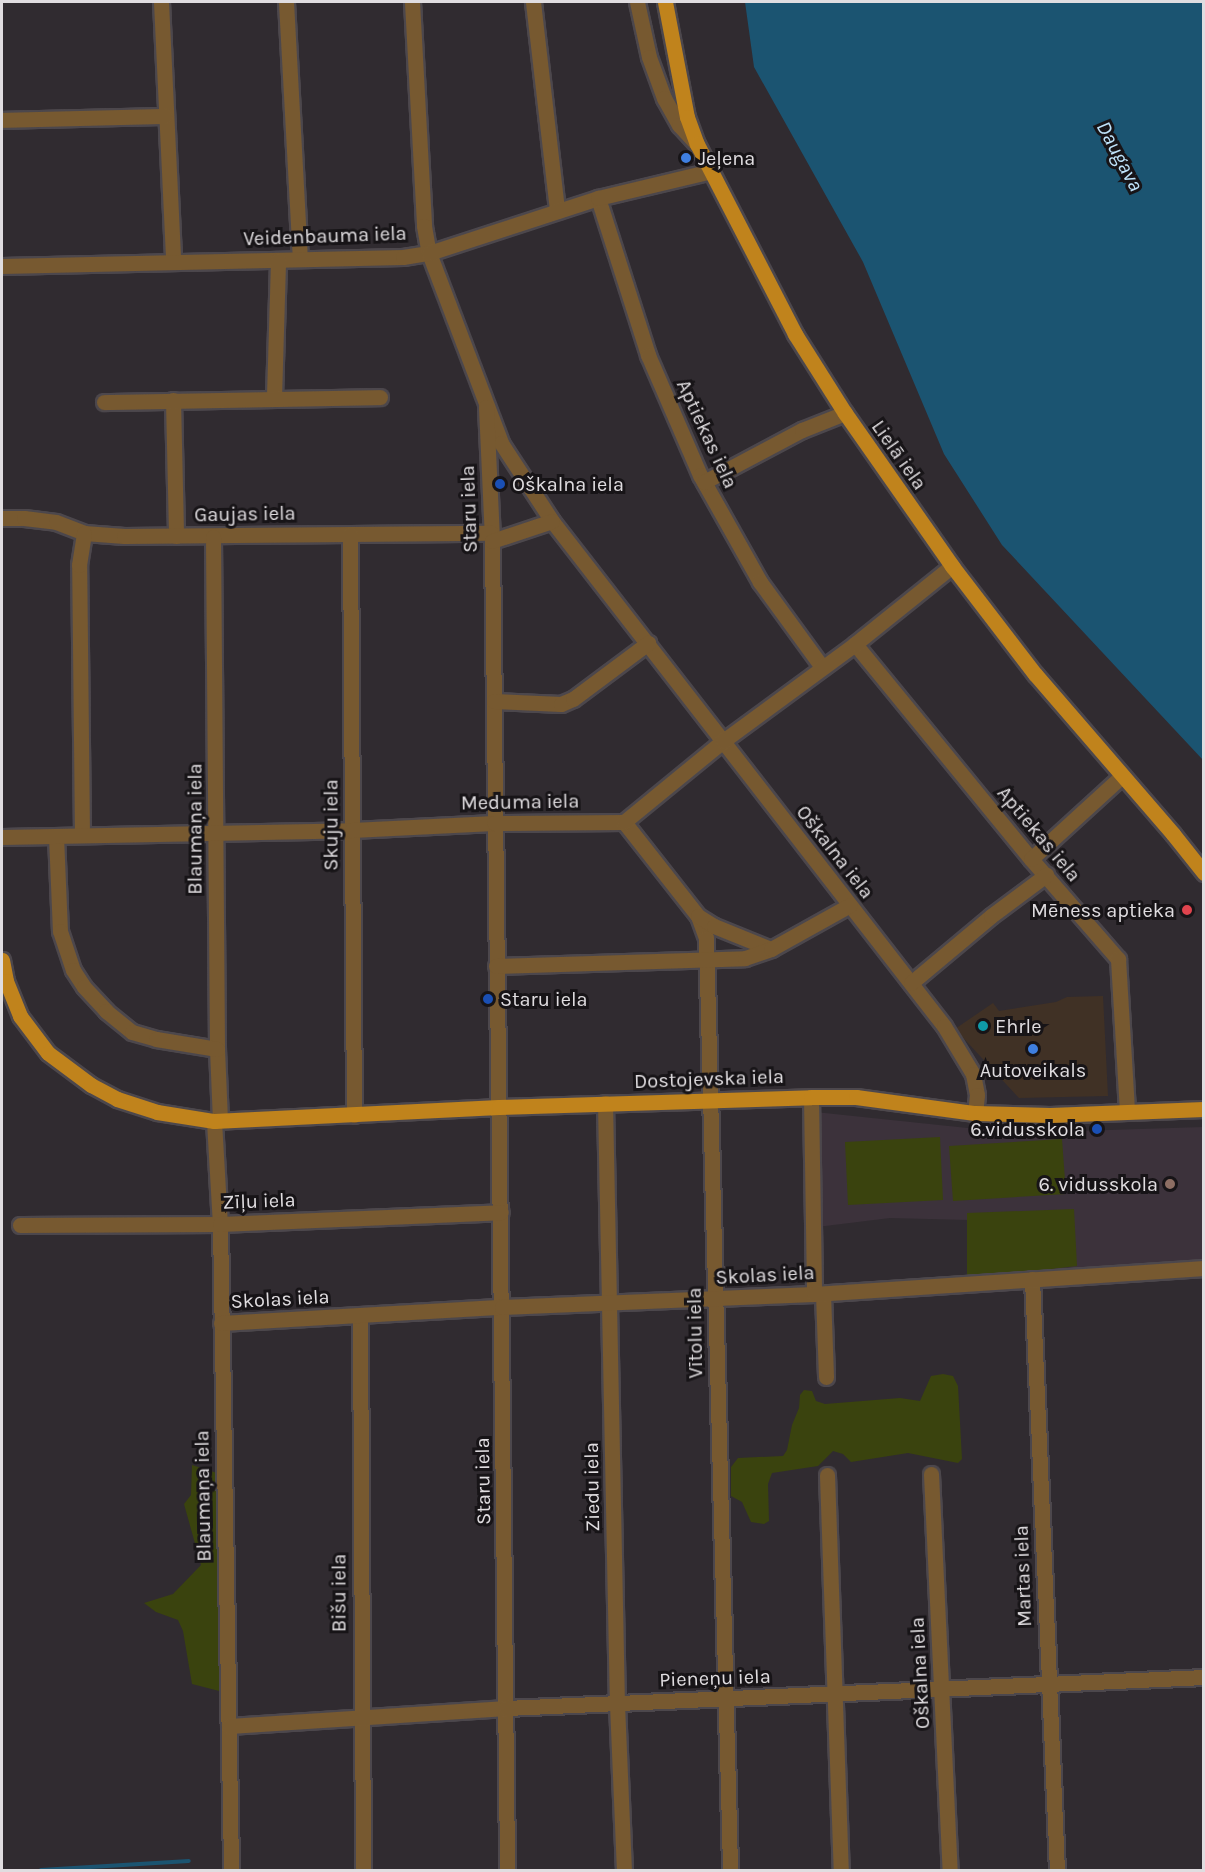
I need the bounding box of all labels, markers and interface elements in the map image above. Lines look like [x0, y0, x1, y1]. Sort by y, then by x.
water label: Daugava [1091, 117, 1149, 195]
place label: Jeļena [698, 146, 755, 170]
marker: Jeļena [679, 151, 693, 165]
street label: Veidenbauma iela [243, 221, 407, 251]
street label: Aptiekas iela [671, 376, 743, 492]
street label: Lielā iela [866, 415, 932, 495]
street label: Staru iela [455, 465, 483, 553]
place label: Oškalna iela [512, 472, 624, 496]
marker: Oškalna iela [493, 477, 507, 491]
street label: Gaujas iela [194, 501, 296, 527]
street label: Blaumaņa iela [183, 763, 207, 895]
street label: Skuju iela [319, 779, 343, 871]
street label: Aptiekas iela [992, 781, 1086, 887]
street label: Meduma iela [461, 789, 579, 815]
street label: Oškalna iela [791, 800, 879, 904]
place label: Mēness aptieka [1031, 898, 1175, 922]
marker: Mēness aptieka [1180, 903, 1194, 917]
place label: Staru iela [500, 987, 588, 1011]
marker: Staru iela [481, 992, 495, 1006]
place label: Ehrle [995, 1014, 1041, 1038]
marker: Ehrle [976, 1019, 990, 1033]
marker: Autoveikals [1026, 1042, 1040, 1056]
place label: Autoveikals [980, 1058, 1086, 1082]
street label: Dostojevska iela [634, 1064, 784, 1094]
place label: 6.vidusskola [970, 1117, 1085, 1141]
marker: 6.vidusskola [1090, 1122, 1104, 1136]
place label: 6. vidusskola [1038, 1172, 1158, 1196]
marker: 6. vidusskola [1163, 1177, 1177, 1191]
street label: Zīļu iela [222, 1188, 296, 1214]
street label: Skolas iela [715, 1260, 815, 1290]
street label: Skolas iela [230, 1284, 330, 1314]
street label: Vītolu iela [682, 1287, 708, 1379]
street label: Blaumaņa iela [190, 1430, 216, 1562]
street label: Staru iela [470, 1437, 496, 1525]
street label: Ziedu iela [579, 1442, 605, 1532]
street label: Martas iela [1009, 1525, 1037, 1627]
street label: Bišu iela [327, 1554, 351, 1632]
street label: Oškalna iela [905, 1616, 935, 1730]
street label: Pieneņu iela [659, 1664, 771, 1692]

